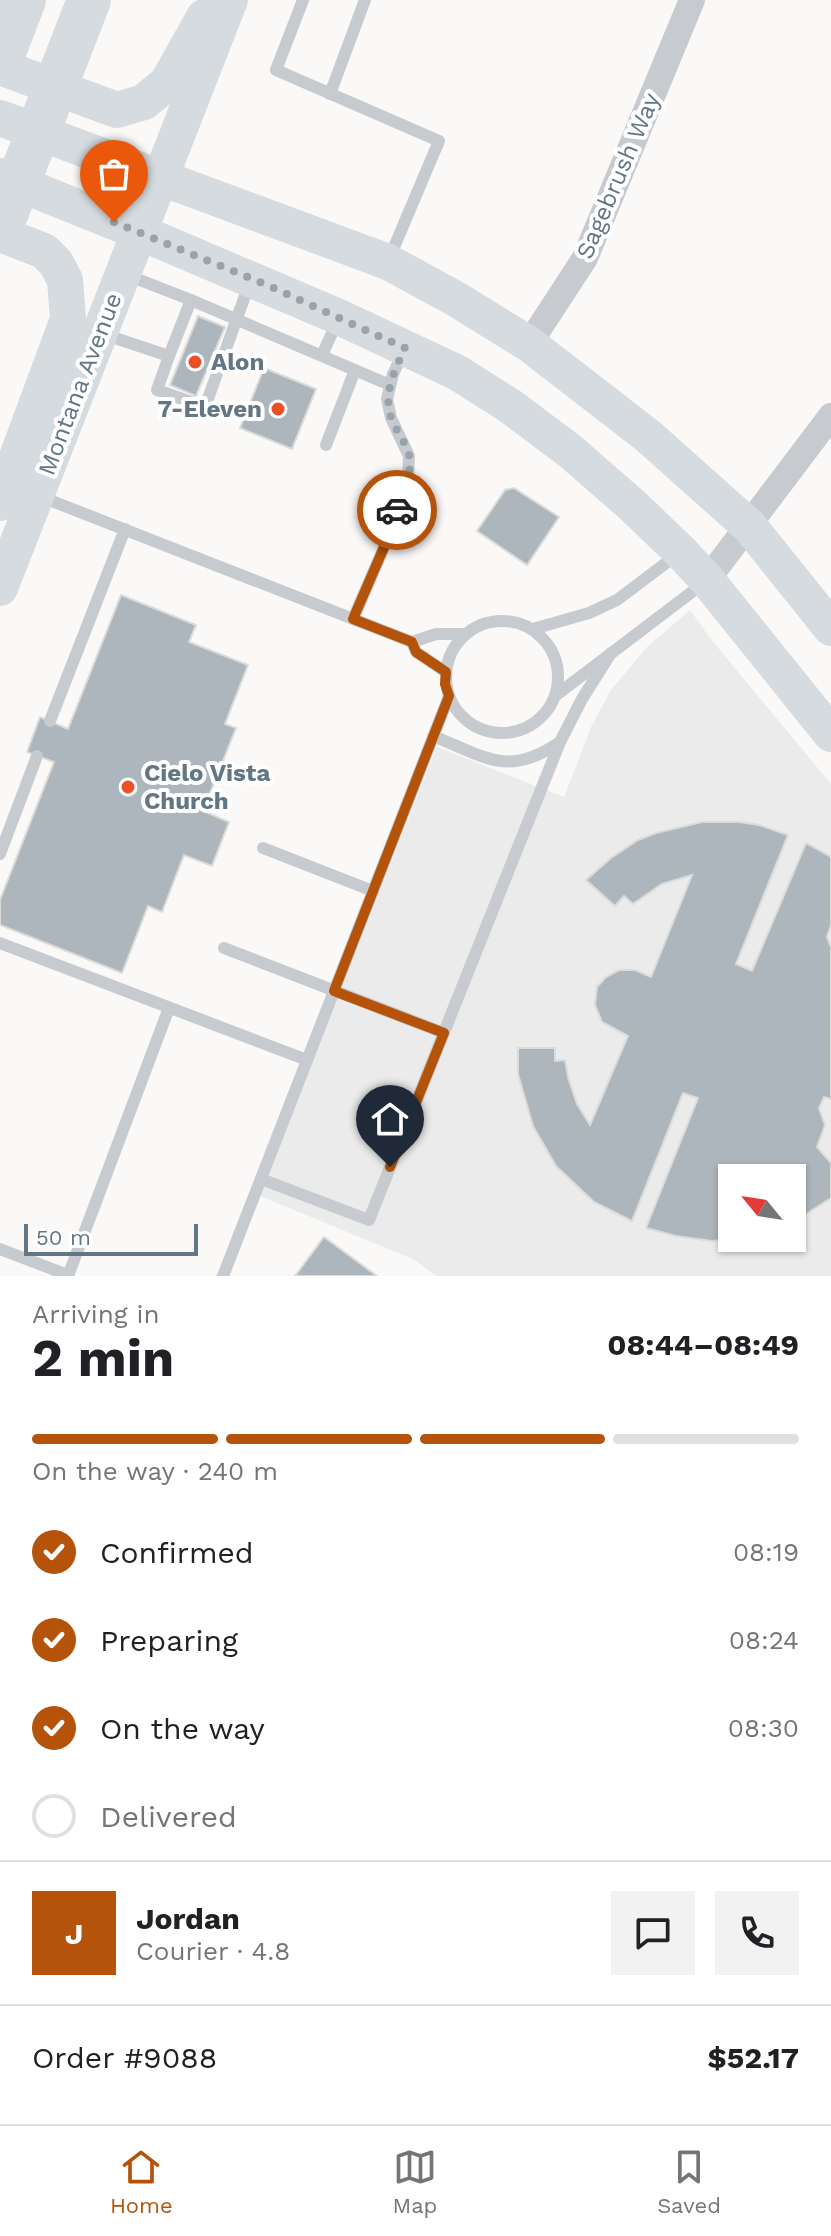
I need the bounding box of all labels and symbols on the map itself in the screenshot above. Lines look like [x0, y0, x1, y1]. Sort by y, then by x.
street label: Sagebrush Way [570, 88, 666, 263]
pin [80, 140, 148, 222]
street label: Montana Avenue [32, 289, 128, 479]
place label: Alon [211, 348, 264, 376]
marker: Alon [186, 353, 204, 371]
place label: 7-Eleven [158, 395, 262, 423]
marker: 7-Eleven [269, 400, 287, 418]
courier [357, 470, 437, 550]
place label: Cielo Vista Church [144, 759, 270, 815]
marker: Cielo Vista Church [119, 778, 137, 796]
pin [356, 1085, 424, 1167]
north arrow [718, 1164, 806, 1252]
scale bar [24, 1220, 198, 1256]

